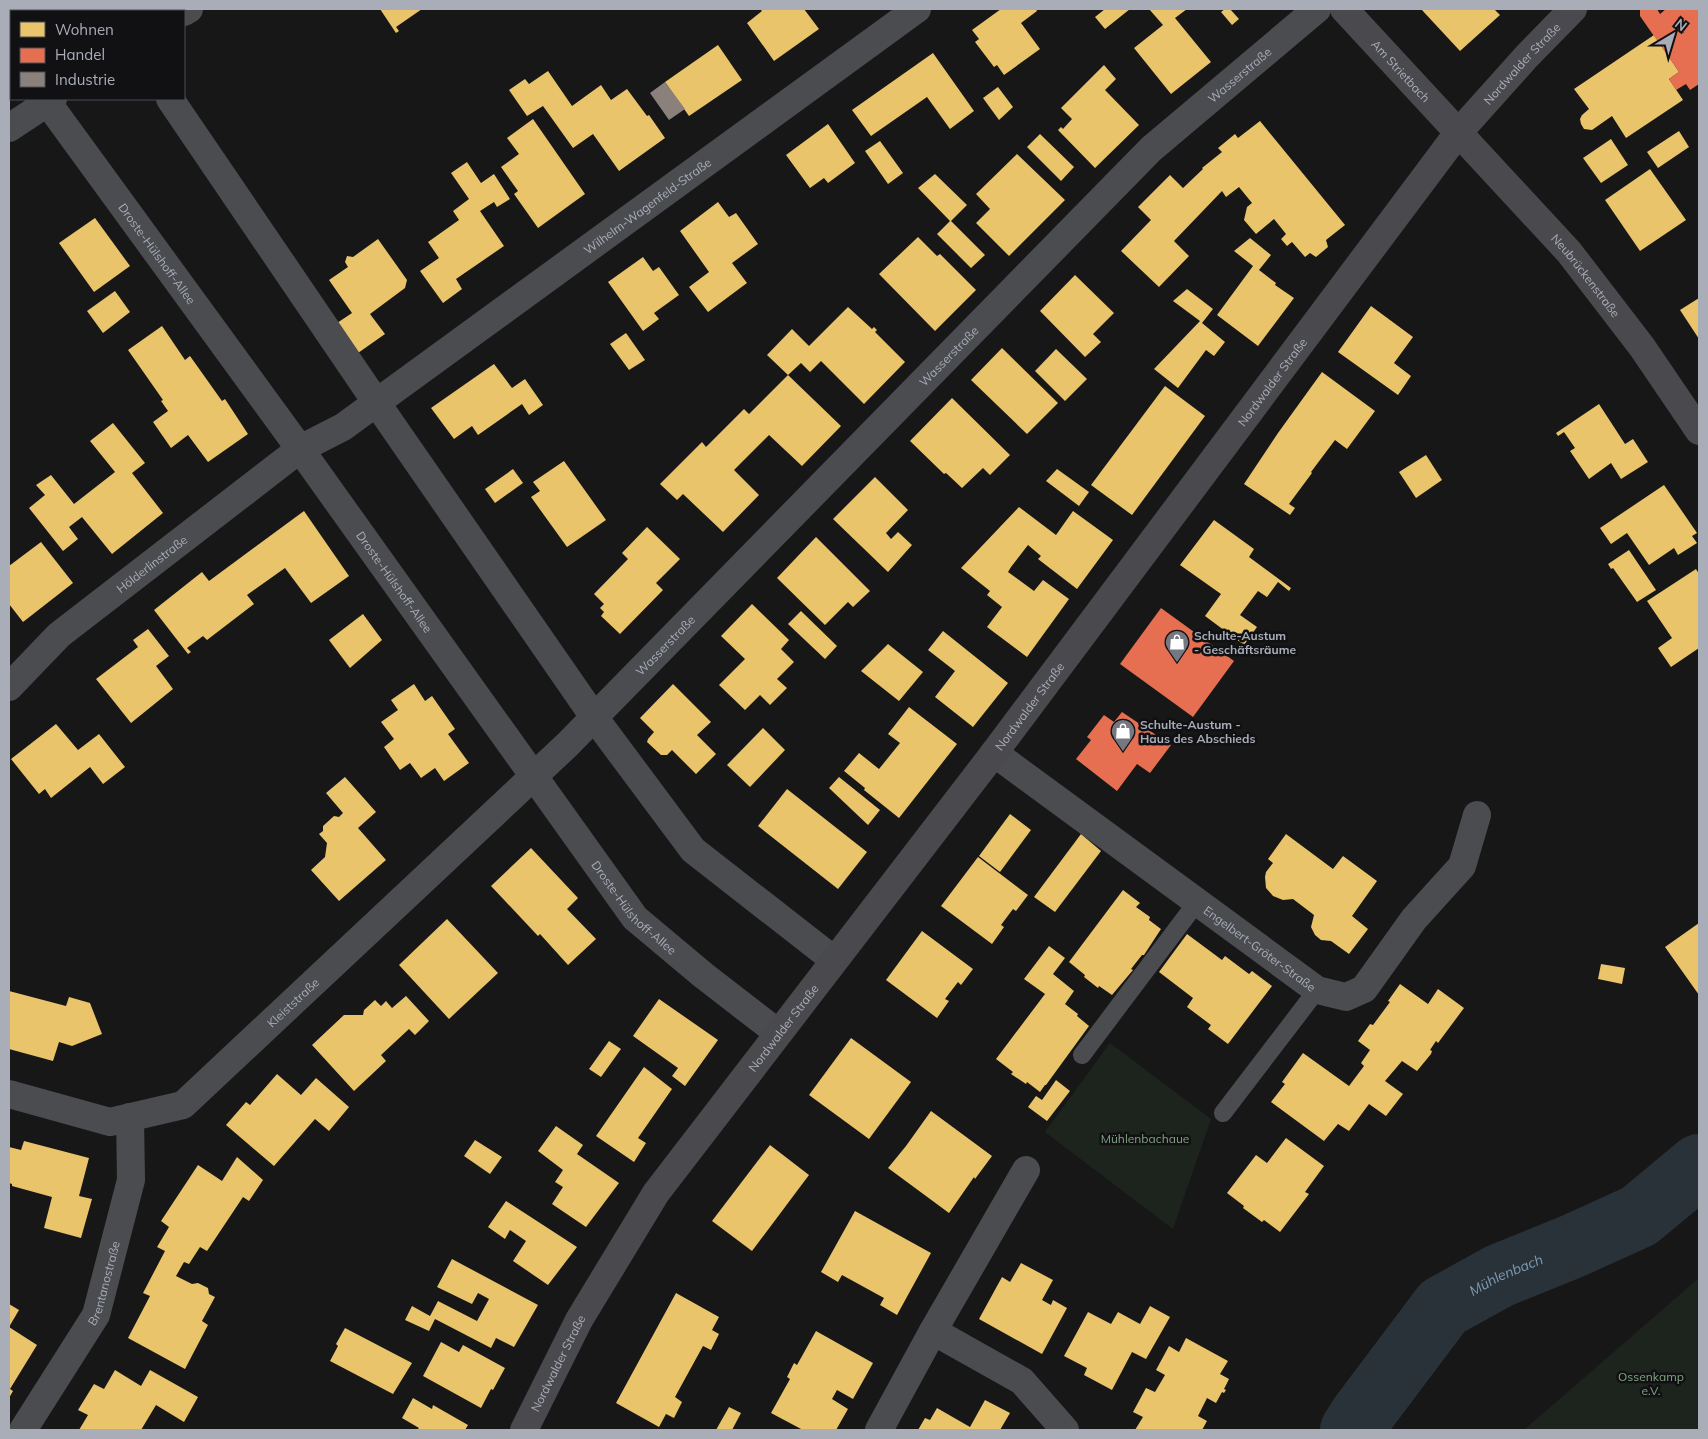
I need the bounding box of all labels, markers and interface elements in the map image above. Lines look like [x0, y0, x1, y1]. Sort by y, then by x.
legend [10, 10, 185, 100]
north arrow [1648, 10, 1698, 60]
text: N [1671, 14, 1691, 35]
street label: Nordwalder Straße [1480, 19, 1563, 107]
text: Wohnen [55, 20, 114, 39]
street label: Am Strietbach [1369, 36, 1434, 105]
street label: Wasserstraße [1204, 44, 1274, 106]
text: Handel [55, 45, 105, 64]
text: Industrie [55, 70, 115, 89]
street label: Wilhelm-Wagenfeld-Straße [580, 154, 714, 257]
street label: Droste-Hülshoff-Allee [116, 200, 199, 307]
street label: Neubrückenstraße [1548, 231, 1624, 320]
street label: Wasserstraße [916, 323, 981, 389]
street label: Nordwalder Straße [1234, 335, 1310, 429]
street label: Droste-Hülshoff-Allee [353, 528, 436, 635]
street label: Hölderlinstraße [113, 532, 190, 596]
street label: Wasserstraße [632, 612, 698, 678]
place label: Schulte-Austum - Geschäftsräume [1194, 628, 1296, 657]
shop icon: Schulte-Austum - Geschäftsräume [1164, 629, 1190, 663]
street label: Nordwalder Straße [991, 659, 1067, 753]
place label: Schulte-Austum - Haus des Abschieds [1140, 717, 1255, 746]
shop icon: Schulte-Austum - Haus des Abschieds [1110, 718, 1136, 752]
street label: Droste-Hülshoff-Allee [589, 858, 680, 957]
street label: Engelbert-Gröter-Straße [1201, 902, 1319, 994]
street label: Kleiststraße [264, 974, 322, 1030]
street label: Nordwalder Straße [745, 981, 821, 1074]
park label: Mühlenbachaue [1101, 1131, 1189, 1146]
street label: Brentanostraße [84, 1239, 122, 1328]
water label: Mühlenbach [1466, 1250, 1546, 1300]
street label: Nordwalder Straße [527, 1312, 588, 1414]
park label: Ossenkamp e.V. [1618, 1369, 1684, 1398]

